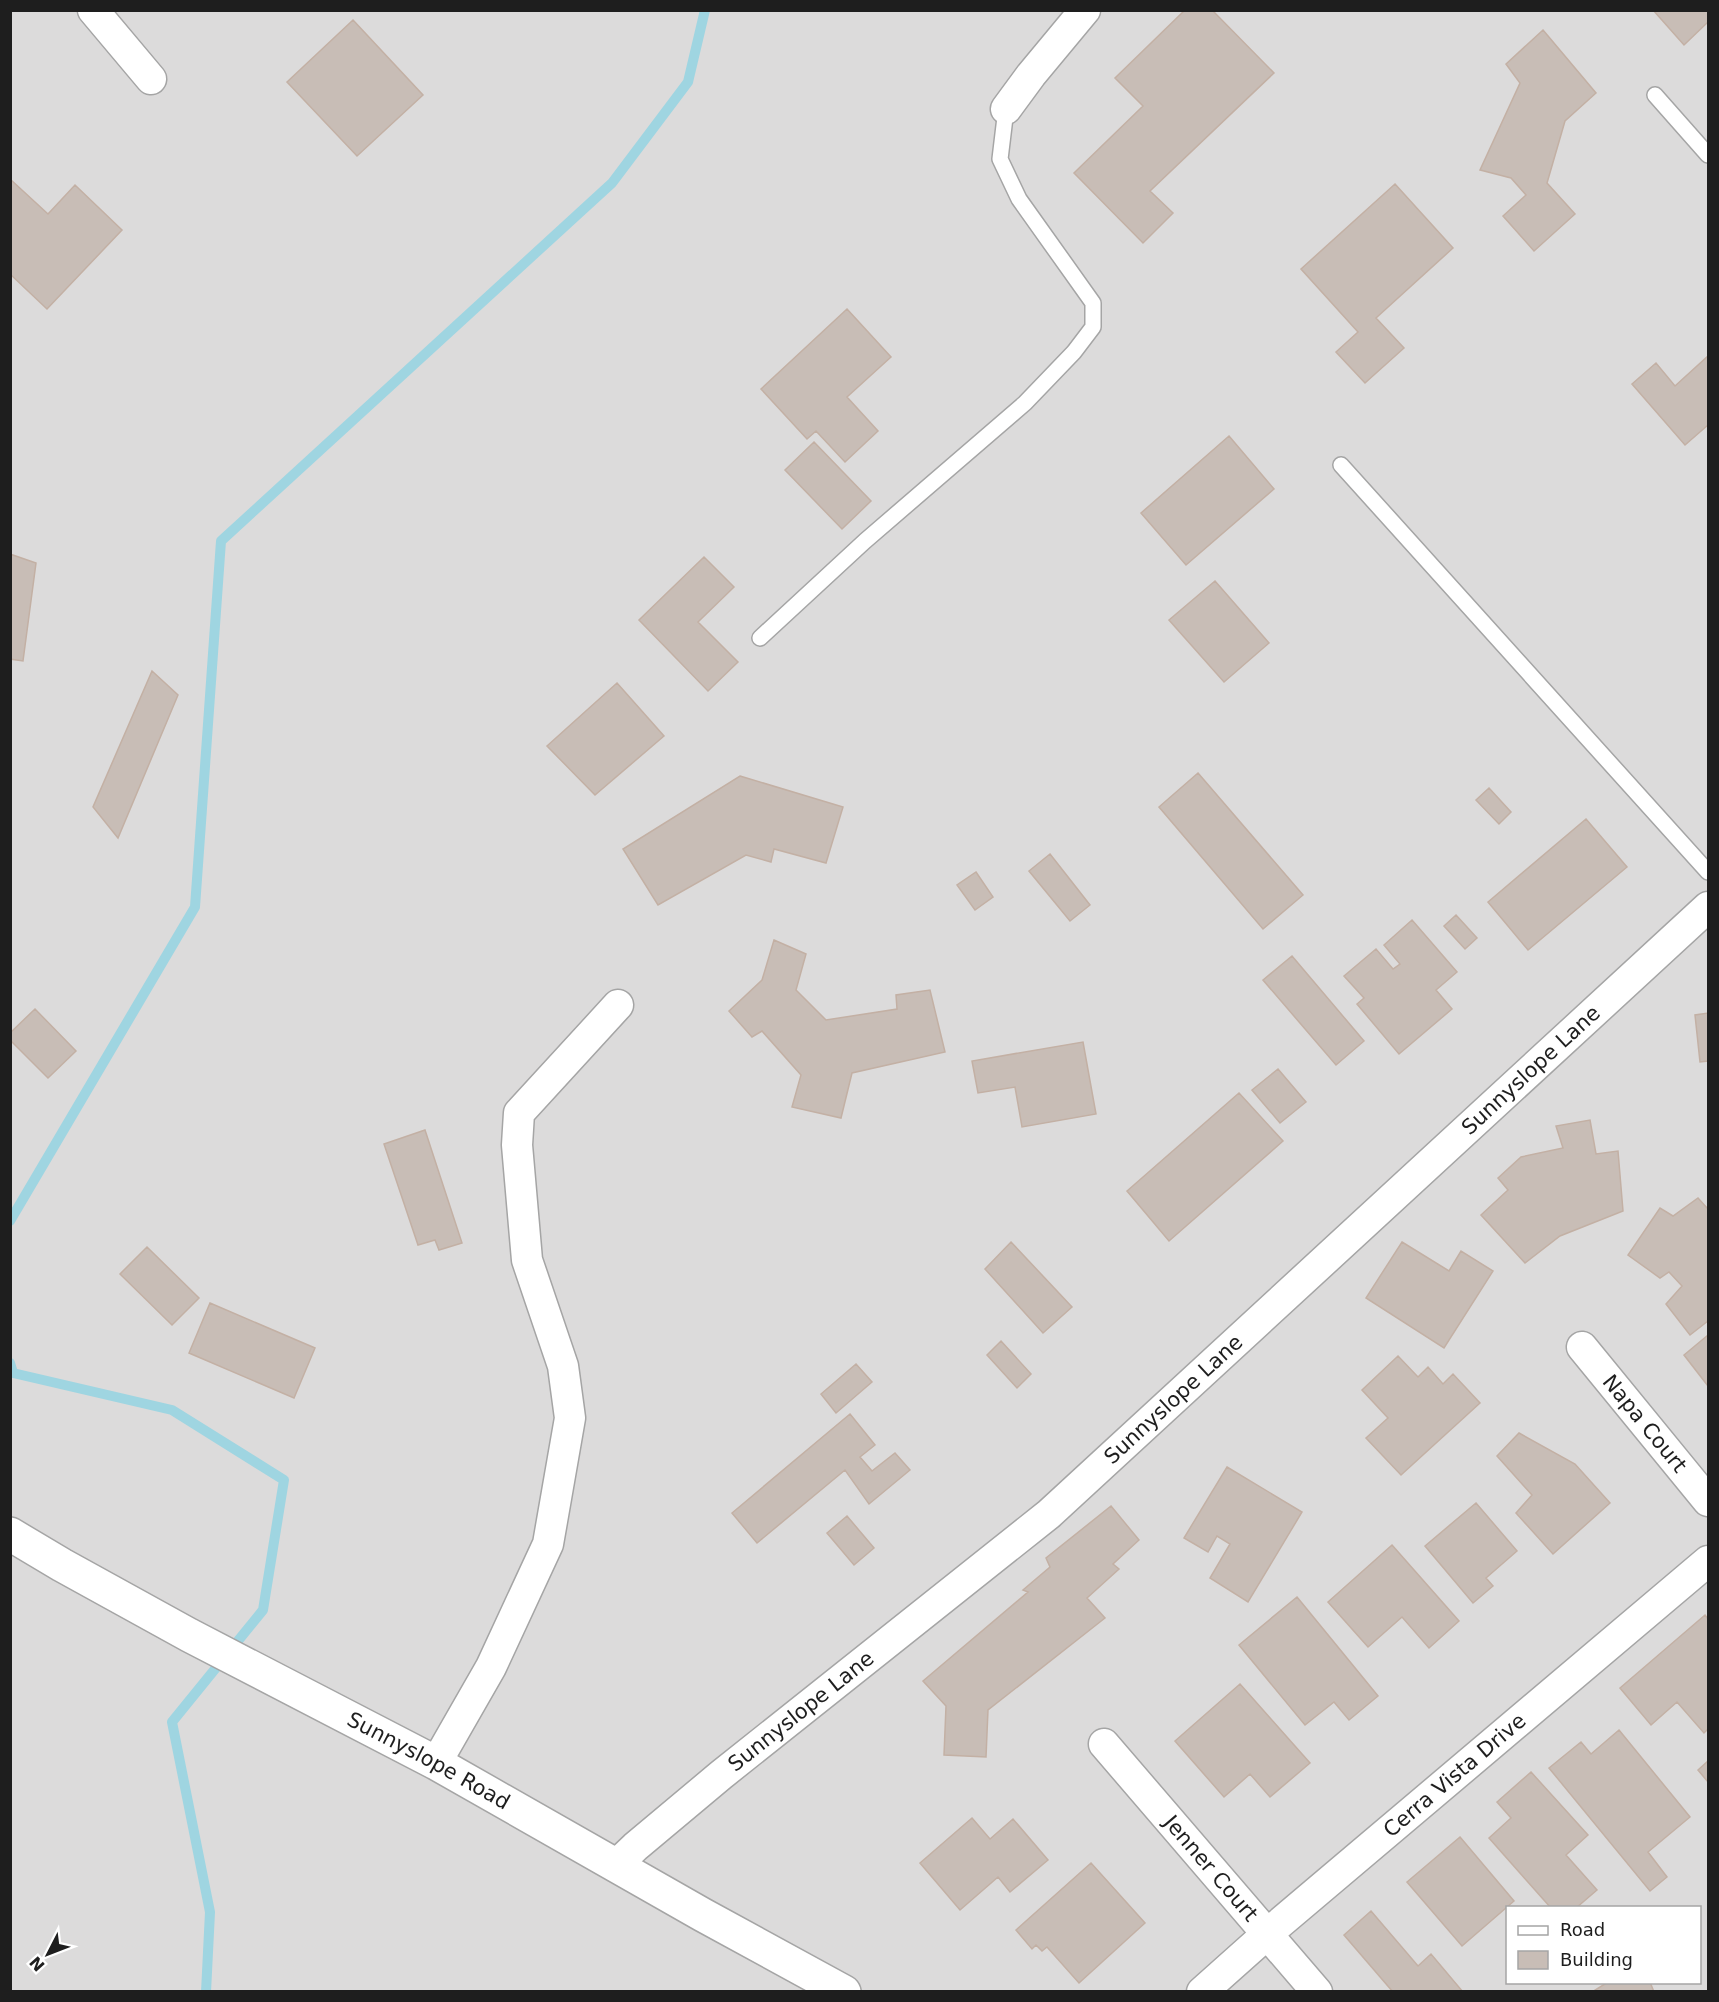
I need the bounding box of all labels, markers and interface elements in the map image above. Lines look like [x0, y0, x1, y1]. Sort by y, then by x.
street label: Sunnyslope Lane [1457, 1001, 1605, 1140]
street label: Sunnyslope Lane [1099, 1330, 1247, 1469]
street label: Napa Court [1598, 1370, 1692, 1477]
street label: Sunnyslope Lane [723, 1646, 879, 1776]
street label: Sunnyslope Road [343, 1707, 514, 1814]
street label: Cerra Vista Drive [1379, 1708, 1531, 1842]
street label: Jenner Court [1158, 1809, 1263, 1926]
legend [1506, 1906, 1701, 1984]
text: Road [1560, 1919, 1605, 1940]
north arrow [18, 1924, 78, 1984]
text: Building [1560, 1949, 1633, 1970]
text: N [26, 1952, 49, 1975]

